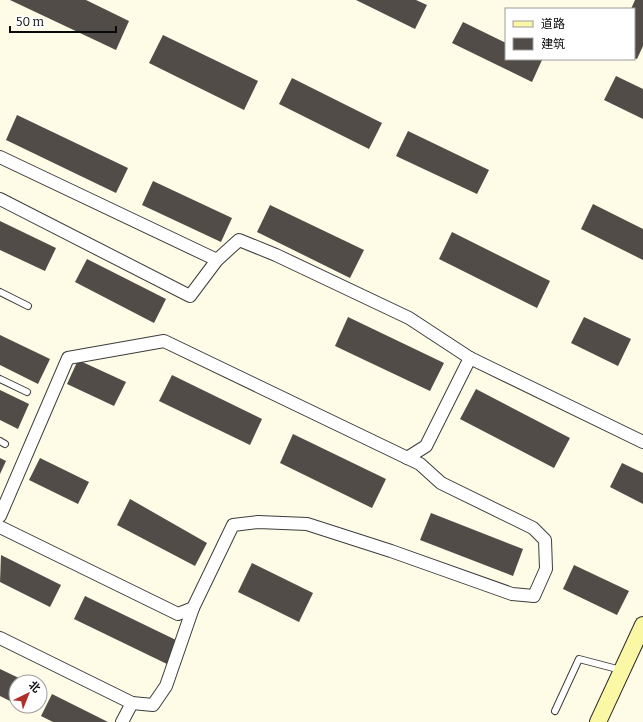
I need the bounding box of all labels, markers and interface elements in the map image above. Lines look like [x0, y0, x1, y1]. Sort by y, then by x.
scale bar [10, 8, 116, 34]
legend [505, 8, 635, 60]
text: 50 m [16, 15, 45, 29]
text: 道路 [541, 17, 565, 31]
text: 建筑 [541, 37, 565, 51]
north arrow [8, 674, 48, 714]
text: 北 [26, 679, 43, 696]

